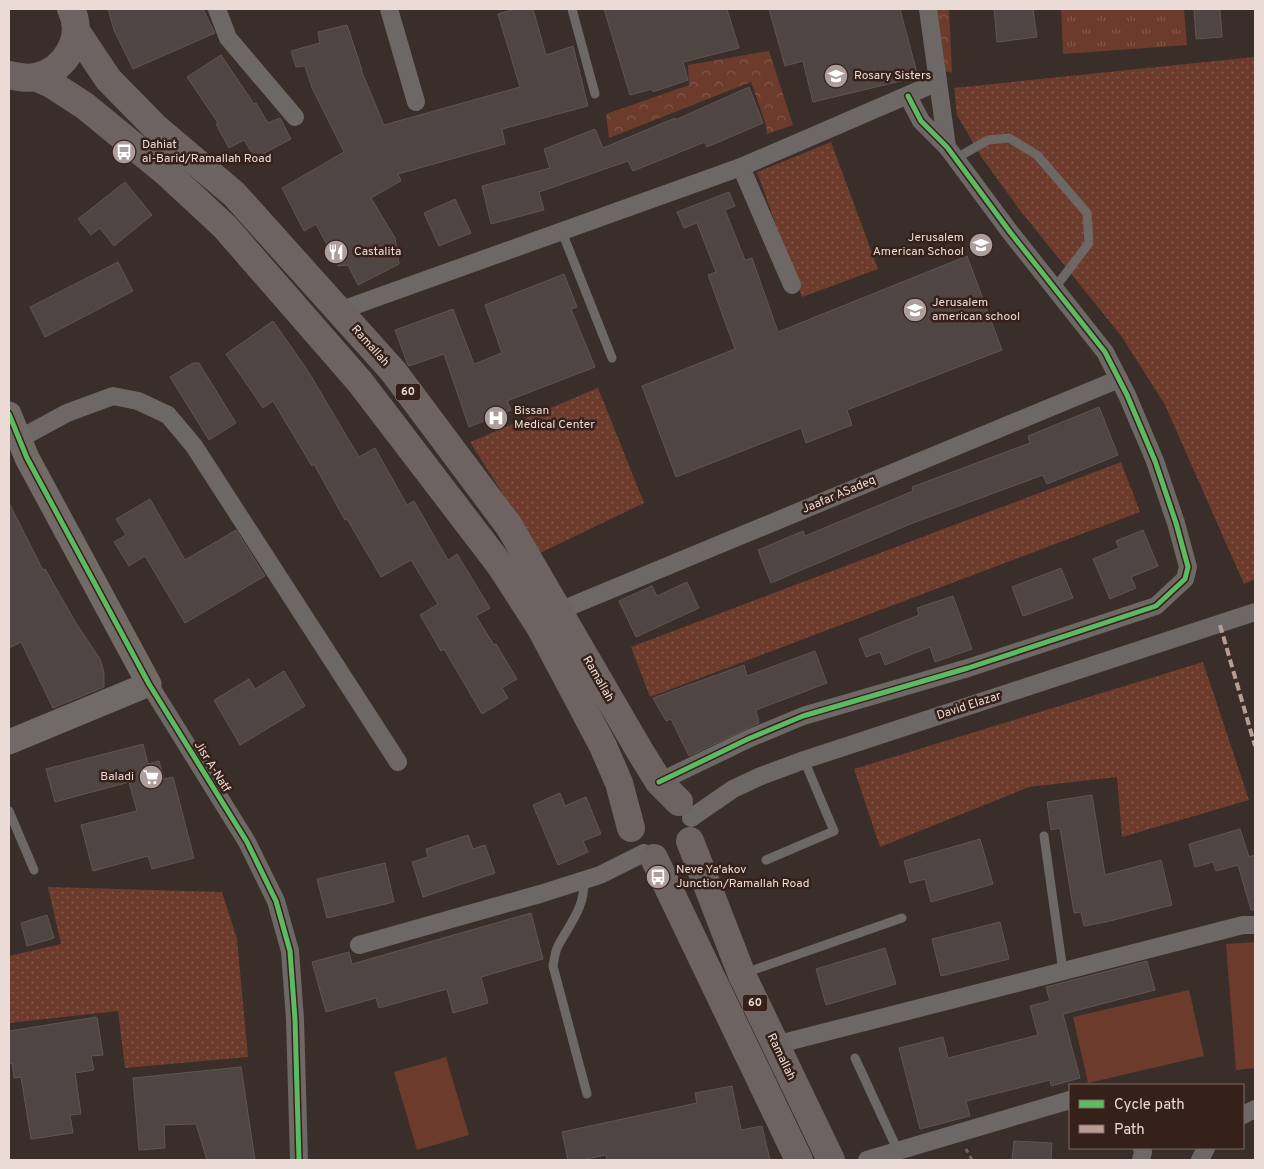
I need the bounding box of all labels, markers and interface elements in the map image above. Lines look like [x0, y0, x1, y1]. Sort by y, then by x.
school or university icon: Rosary Sisters [823, 63, 849, 89]
place label: Rosary Sisters [854, 68, 931, 84]
place label: Dahiat al-Barid/Ramallah Road [142, 137, 272, 167]
bus stop icon: Dahiat al-Barid/Ramallah Road [111, 139, 137, 165]
place label: Jerusalem American School [873, 230, 964, 260]
school or university icon: Jerusalem American School [968, 232, 994, 258]
restaurant icon: Castalita [323, 239, 349, 265]
place label: Castalita [354, 244, 401, 260]
place label: Jerusalem american school [932, 295, 1020, 325]
school or university icon: Jerusalem american school [902, 297, 928, 323]
street label: Ramallah [347, 322, 393, 370]
road number: 60 [396, 384, 420, 401]
place label: Bissan Medical Center [514, 403, 595, 433]
hospital icon: Bissan Medical Center [483, 405, 509, 431]
street label: Jaafar ASadeq [800, 472, 878, 518]
street label: Ramallah [579, 653, 617, 705]
street label: David Elazar [935, 688, 1004, 724]
street label: Jisr A-Natf [190, 738, 234, 796]
supermarket icon: Baladi [138, 764, 164, 790]
place label: Baladi [100, 769, 134, 785]
place label: Neve Ya'akov Junction/Ramallah Road [676, 862, 810, 892]
bus stop icon: Neve Ya'akov Junction/Ramallah Road [645, 864, 671, 890]
road number: 60 [742, 994, 768, 1011]
street label: Ramallah [763, 1031, 799, 1083]
legend [1069, 1084, 1244, 1149]
text: Cycle path [1114, 1096, 1185, 1115]
text: Path [1114, 1121, 1145, 1140]

